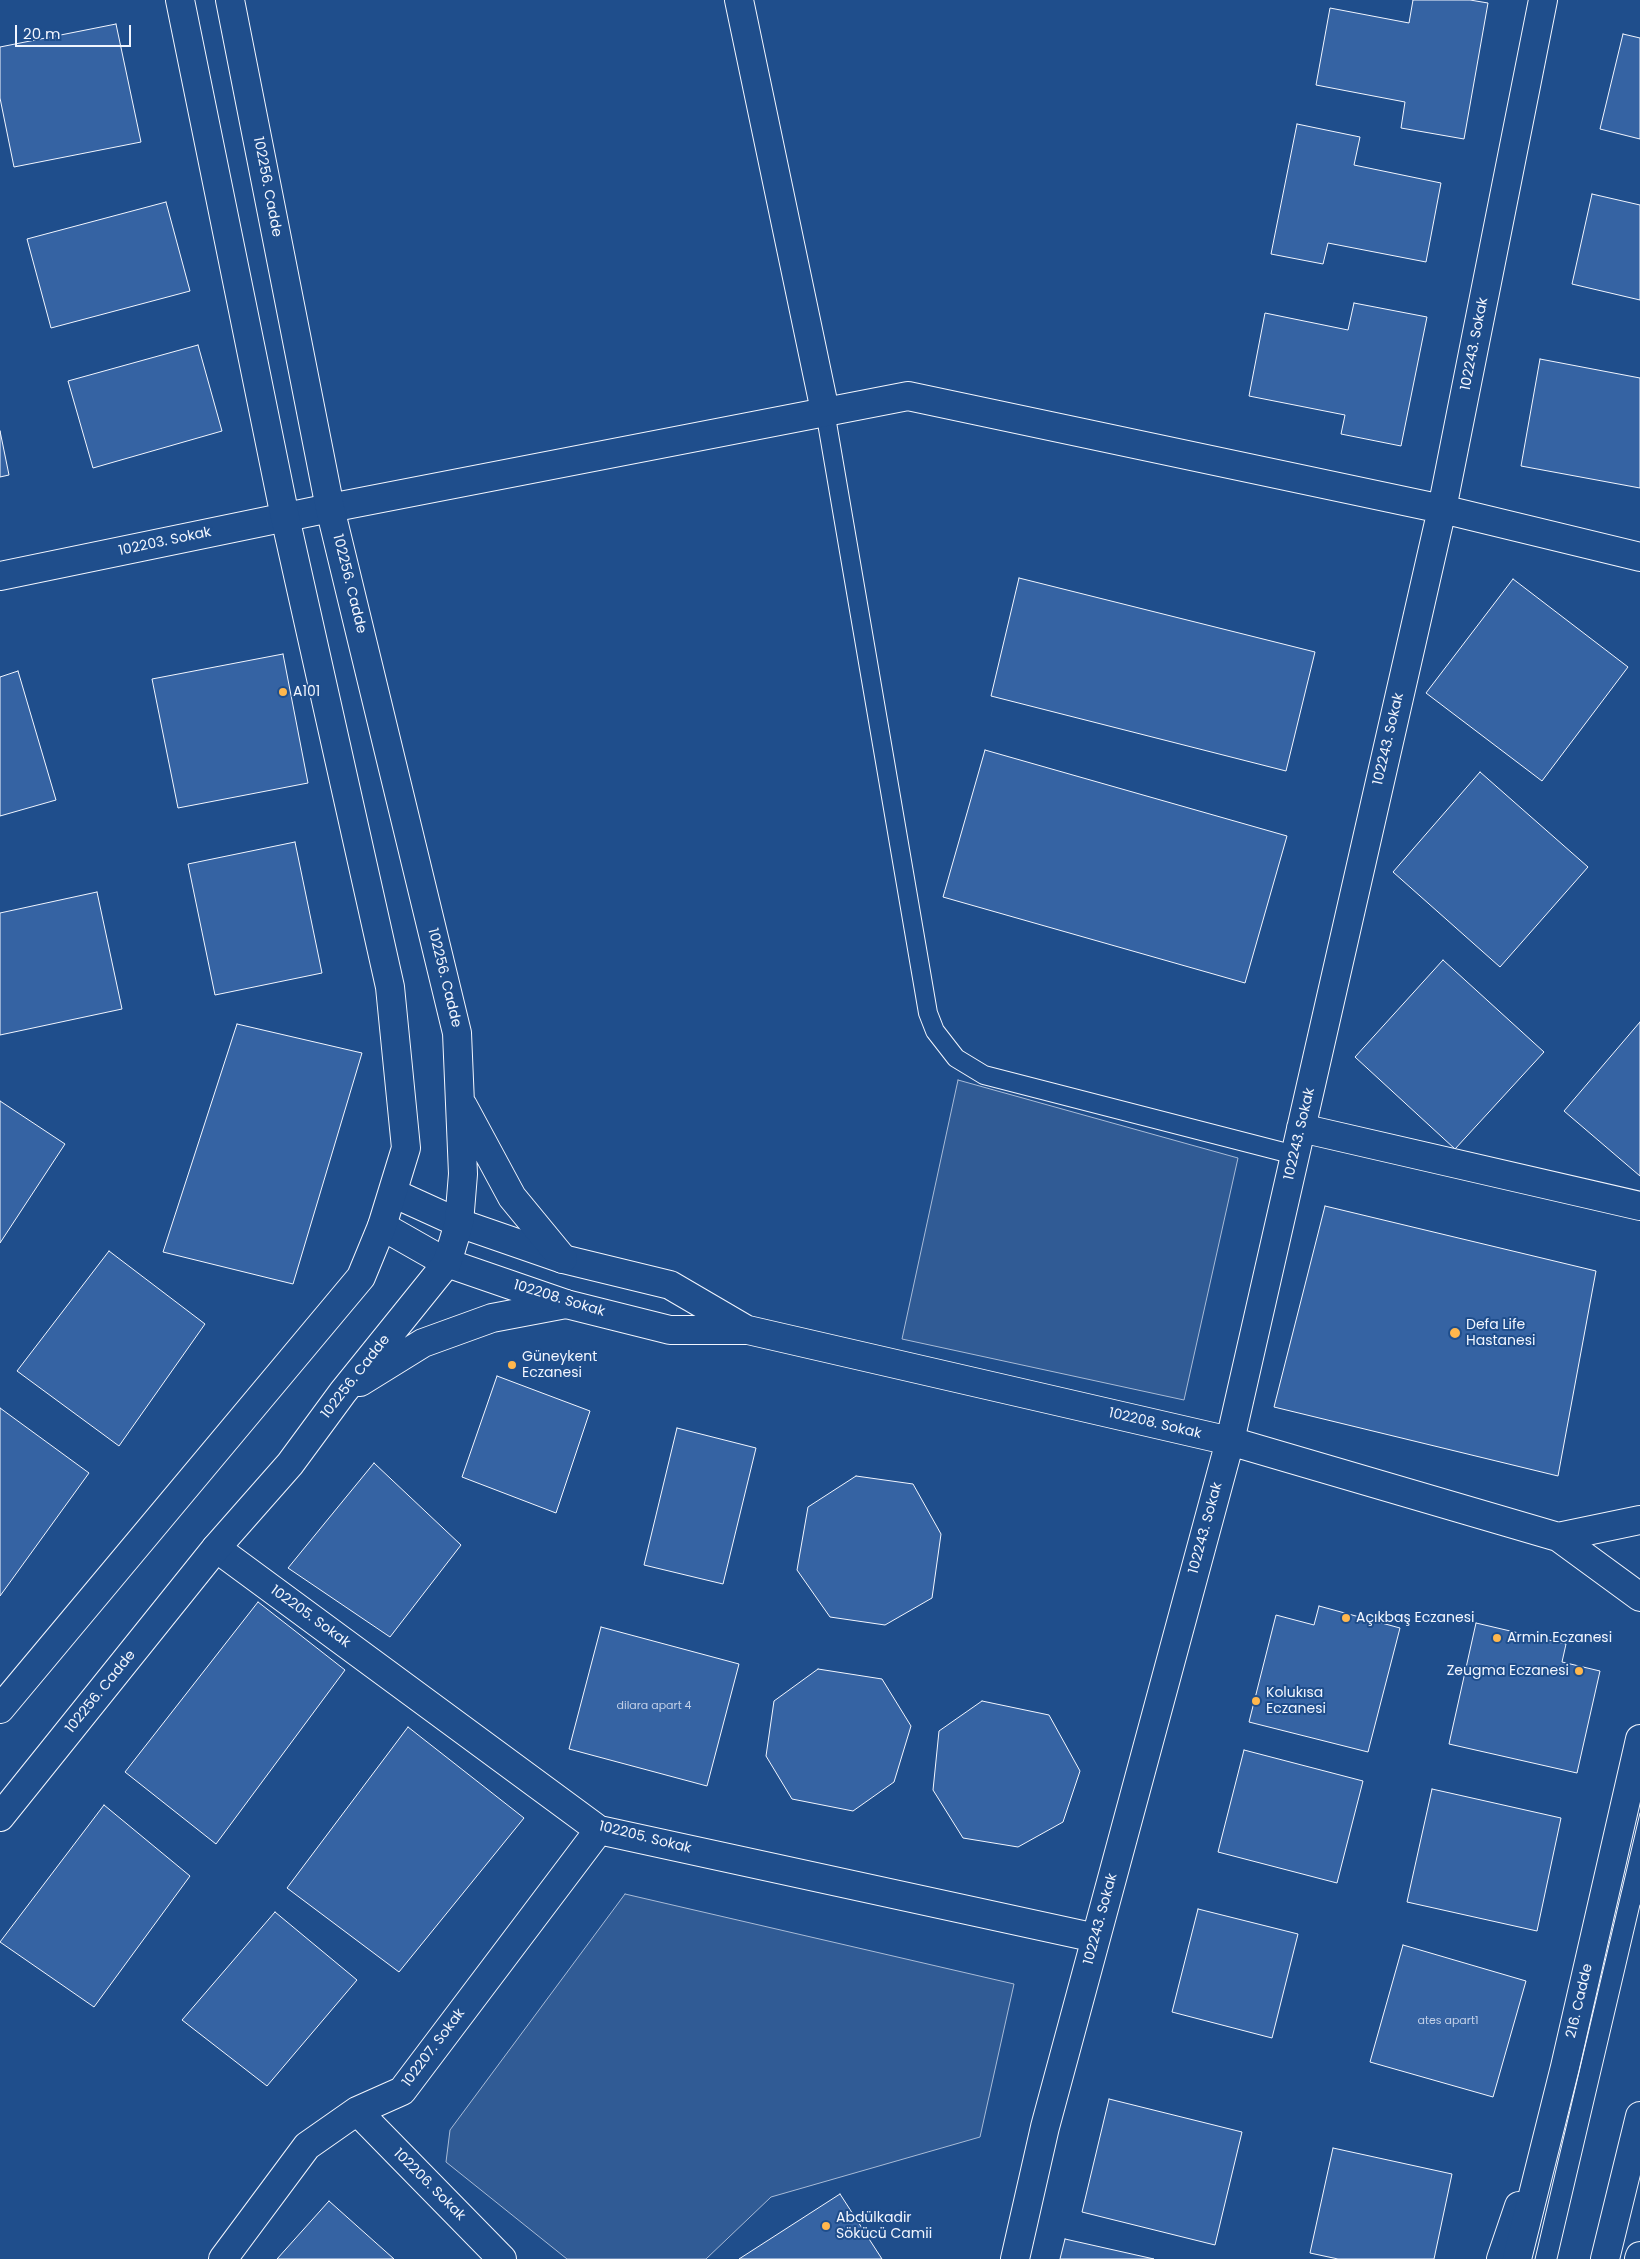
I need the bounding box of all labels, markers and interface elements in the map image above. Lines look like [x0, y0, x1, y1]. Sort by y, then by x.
scale bar [18, 15, 134, 47]
text: 20 m [23, 23, 61, 44]
street label: 102256. Cadde [249, 136, 285, 238]
street label: 102243. Sokak [1458, 296, 1492, 392]
street label: 102203. Sokak [117, 524, 213, 560]
street label: 102256. Cadde [329, 533, 369, 635]
place label: A101 [293, 684, 320, 700]
marker: A101 [277, 686, 289, 698]
street label: 102243. Sokak [1370, 691, 1408, 787]
street label: 102256. Cadde [424, 927, 464, 1029]
street label: 102243. Sokak [1281, 1086, 1319, 1182]
street label: 102208. Sokak [511, 1277, 607, 1321]
place label: Defa Life Hastanesi [1466, 1317, 1535, 1350]
marker: Defa Life Hastanesi [1448, 1326, 1462, 1340]
street label: 102256. Cadde [318, 1332, 394, 1422]
place label: Güneykent Eczanesi [522, 1349, 597, 1381]
marker: Güneykent Eczanesi [506, 1359, 518, 1371]
street label: 102208. Sokak [1107, 1405, 1203, 1443]
street label: 102243. Sokak [1186, 1480, 1226, 1576]
street label: 102205. Sokak [267, 1582, 353, 1652]
place label: Açıkbaş Eczanesi [1356, 1610, 1474, 1626]
marker: Açıkbaş Eczanesi [1340, 1612, 1352, 1624]
place label: Armin Eczanesi [1507, 1630, 1612, 1646]
marker: Armin Eczanesi [1491, 1632, 1503, 1644]
street label: 102256. Cadde [62, 1647, 140, 1737]
place label: Zeugma Eczanesi [1447, 1663, 1569, 1679]
marker: Zeugma Eczanesi [1573, 1665, 1585, 1677]
place label: Kolukısa Eczanesi [1266, 1685, 1326, 1718]
marker: Kolukısa Eczanesi [1250, 1695, 1262, 1707]
house number: dilara apart 4 [616, 1699, 692, 1713]
street label: 102205. Sokak [597, 1818, 693, 1858]
street label: 102243. Sokak [1081, 1871, 1121, 1967]
street label: 216. Cadde [1563, 1962, 1597, 2040]
street label: 102207. Sokak [399, 2006, 469, 2090]
house number: ates apart1 [1418, 2014, 1478, 2028]
street label: 102206. Sokak [390, 2146, 468, 2224]
place label: Abdülkadir Sökücü Camii [836, 2210, 932, 2242]
marker: Abdülkadir Sökücü Camii [820, 2220, 832, 2232]

